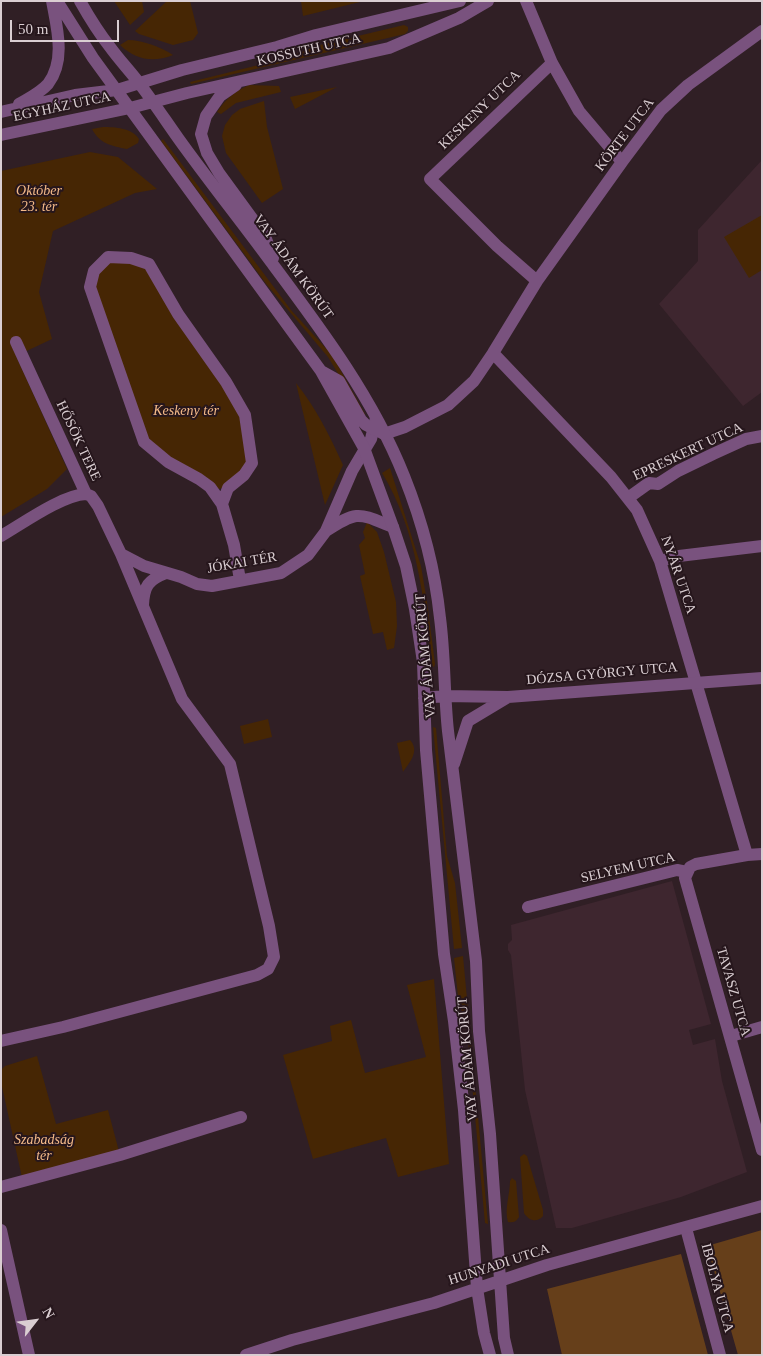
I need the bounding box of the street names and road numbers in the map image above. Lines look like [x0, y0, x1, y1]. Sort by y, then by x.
street label: KOSSUTH UTCA [255, 30, 363, 70]
street label: KESKENY UTCA [436, 67, 524, 153]
street label: EGYHÁZ UTCA [12, 88, 112, 126]
street label: KÖRTE UTCA [592, 95, 658, 175]
street label: VAY ÁDÁM KÖRÚT [249, 211, 337, 323]
street label: HŐSÖK TERE [52, 398, 104, 484]
street label: EPRESKERT UTCA [630, 419, 746, 485]
street label: NYÁR UTCA [657, 534, 699, 616]
street label: JÓKAI TÉR [206, 549, 278, 577]
street label: VAY ÁDÁM KÖRÚT [412, 593, 440, 719]
street label: DÓZSA GYÖRGY UTCA [526, 659, 678, 689]
street label: SELYEM UTCA [579, 849, 677, 887]
street label: TAVASZ UTCA [712, 945, 754, 1039]
street label: VAY ÁDÁM KÖRÚT [454, 996, 482, 1122]
street label: HUNYADI UTCA [446, 1241, 552, 1289]
street label: IBOLYA UTCA [697, 1242, 737, 1334]

